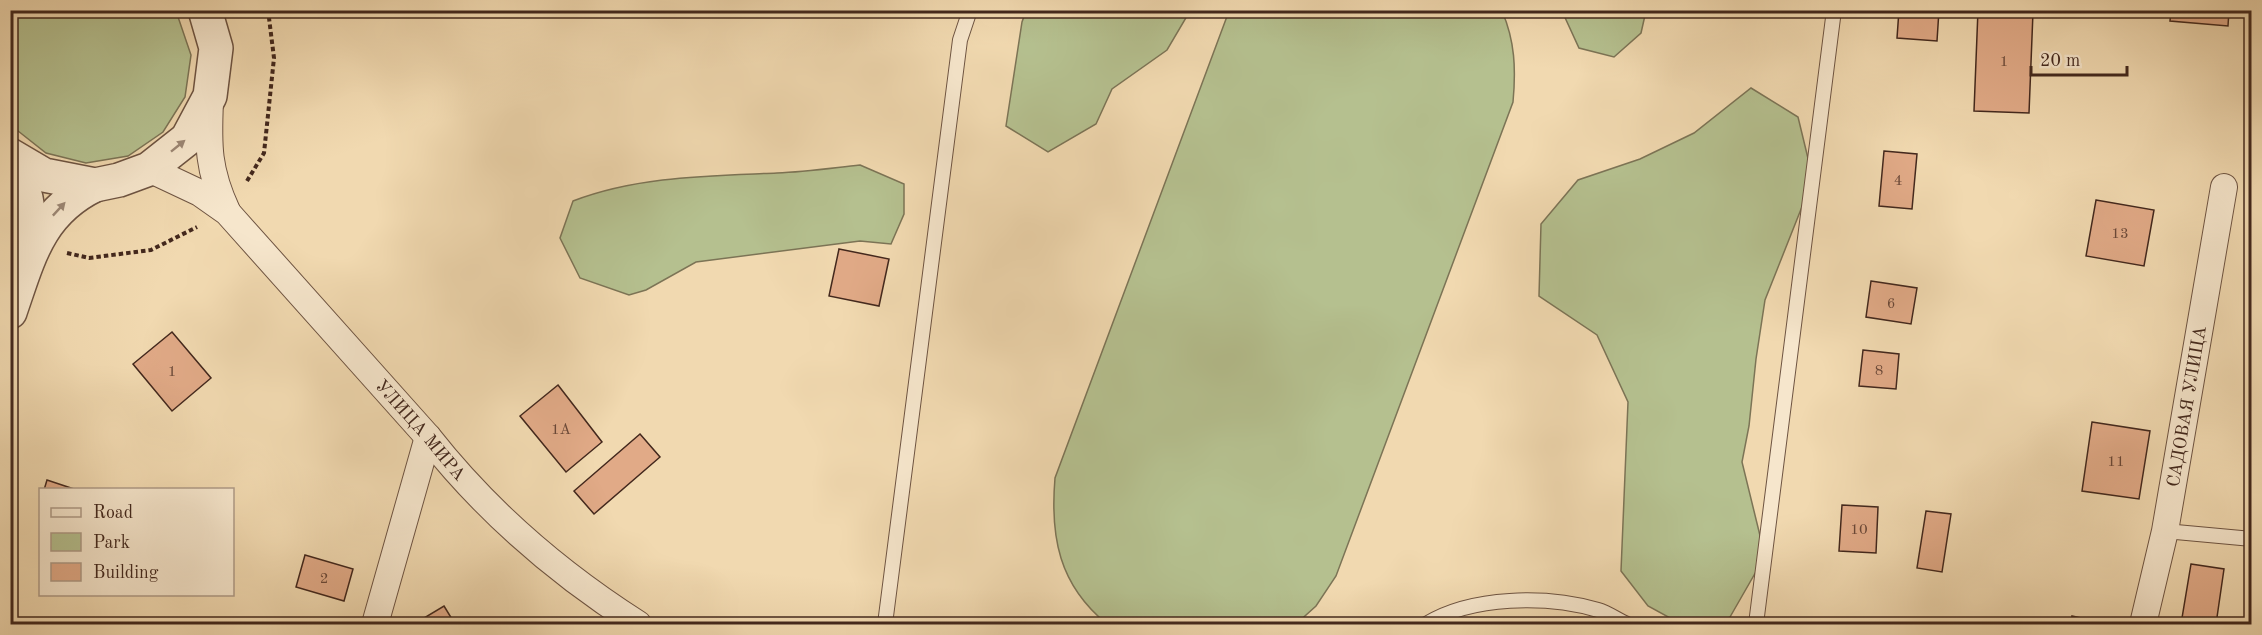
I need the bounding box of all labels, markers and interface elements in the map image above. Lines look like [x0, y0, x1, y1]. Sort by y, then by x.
scale bar [2031, 39, 2127, 77]
text: 20 m [2040, 52, 2080, 70]
house number: 1 [2000, 55, 2008, 70]
one-way arrow [170, 139, 186, 152]
house number: 4 [1894, 174, 1902, 189]
one-way arrow [52, 202, 66, 217]
house number: 13 [2111, 227, 2129, 242]
house number: 6 [1887, 297, 1895, 312]
street label: САДОВАЯ УЛИЦА [2165, 324, 2210, 489]
house number: 8 [1875, 364, 1883, 379]
house number: 1 [168, 365, 176, 380]
street label: УЛИЦА МИРА [371, 377, 469, 485]
house number: 1А [551, 423, 572, 438]
house number: 11 [2107, 455, 2125, 470]
legend [39, 488, 234, 596]
text: Road [93, 504, 133, 522]
house number: 10 [1850, 523, 1868, 538]
text: Park [93, 534, 130, 552]
text: Building [93, 564, 159, 582]
house number: 2 [320, 572, 328, 587]

